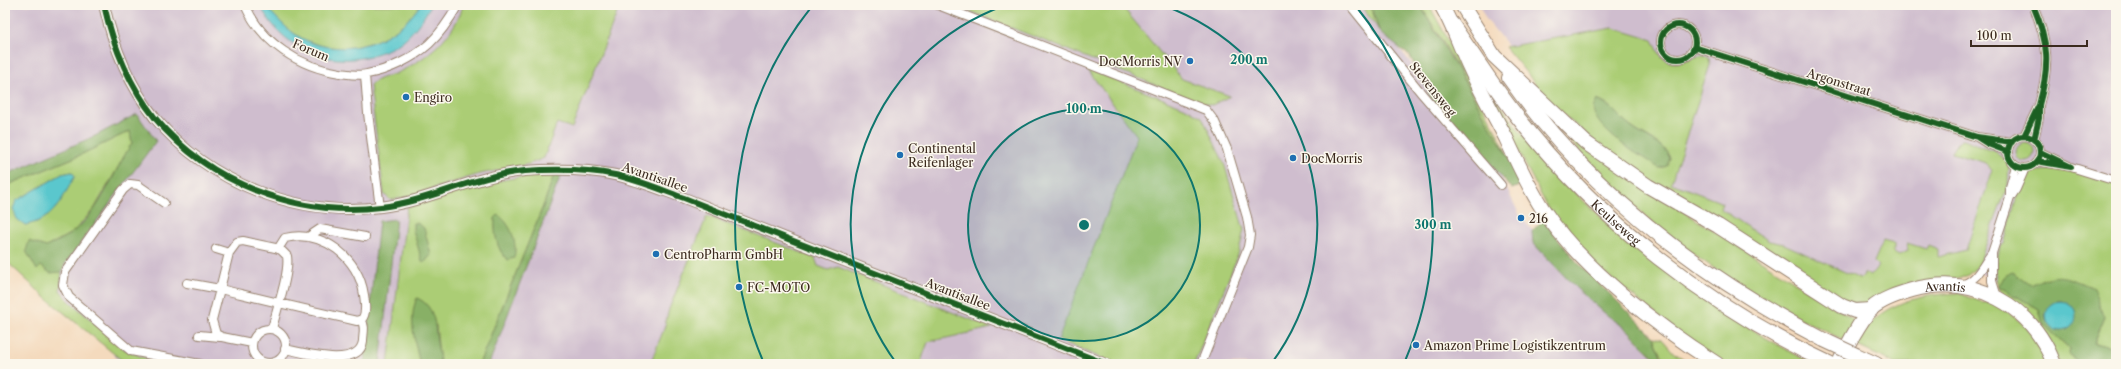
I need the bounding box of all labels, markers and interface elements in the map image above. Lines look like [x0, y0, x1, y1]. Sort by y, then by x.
scale bar [1971, 22, 2087, 48]
text: 100 m [1977, 28, 2012, 43]
street label: Forum [290, 36, 332, 64]
text: 200 m [1230, 52, 1268, 67]
place label: DocMorris NV [1099, 54, 1182, 69]
marker: DocMorris NV [1185, 56, 1195, 66]
street label: Stevensweg [1406, 59, 1460, 120]
street label: Argonstraat [1804, 65, 1874, 99]
place label: Engiro [414, 90, 452, 105]
marker: Engiro [401, 92, 411, 102]
text: 100 m [1066, 101, 1102, 116]
place label: Continental Reifenlager [908, 141, 976, 170]
marker: Continental Reifenlager [895, 150, 905, 160]
place label: DocMorris [1301, 151, 1363, 166]
marker: DocMorris [1288, 153, 1298, 163]
street label: Avantisallee [619, 158, 690, 195]
street label: Keulseweg [1588, 196, 1644, 248]
place label: 216 [1529, 211, 1548, 226]
marker: 216 [1516, 213, 1526, 223]
text: 300 m [1414, 217, 1452, 232]
centre of rings [1077, 218, 1091, 232]
place label: CentroPharm GmbH [664, 247, 783, 262]
marker: CentroPharm GmbH [651, 249, 661, 259]
street label: Avantisallee [923, 274, 993, 313]
street label: Avantis [1923, 278, 1967, 295]
place label: FC-MOTO [747, 280, 810, 295]
marker: FC-MOTO [734, 282, 744, 292]
place label: Amazon Prime Logistikzentrum [1423, 338, 1606, 353]
marker: Amazon Prime Logistikzentrum [1411, 340, 1421, 350]

